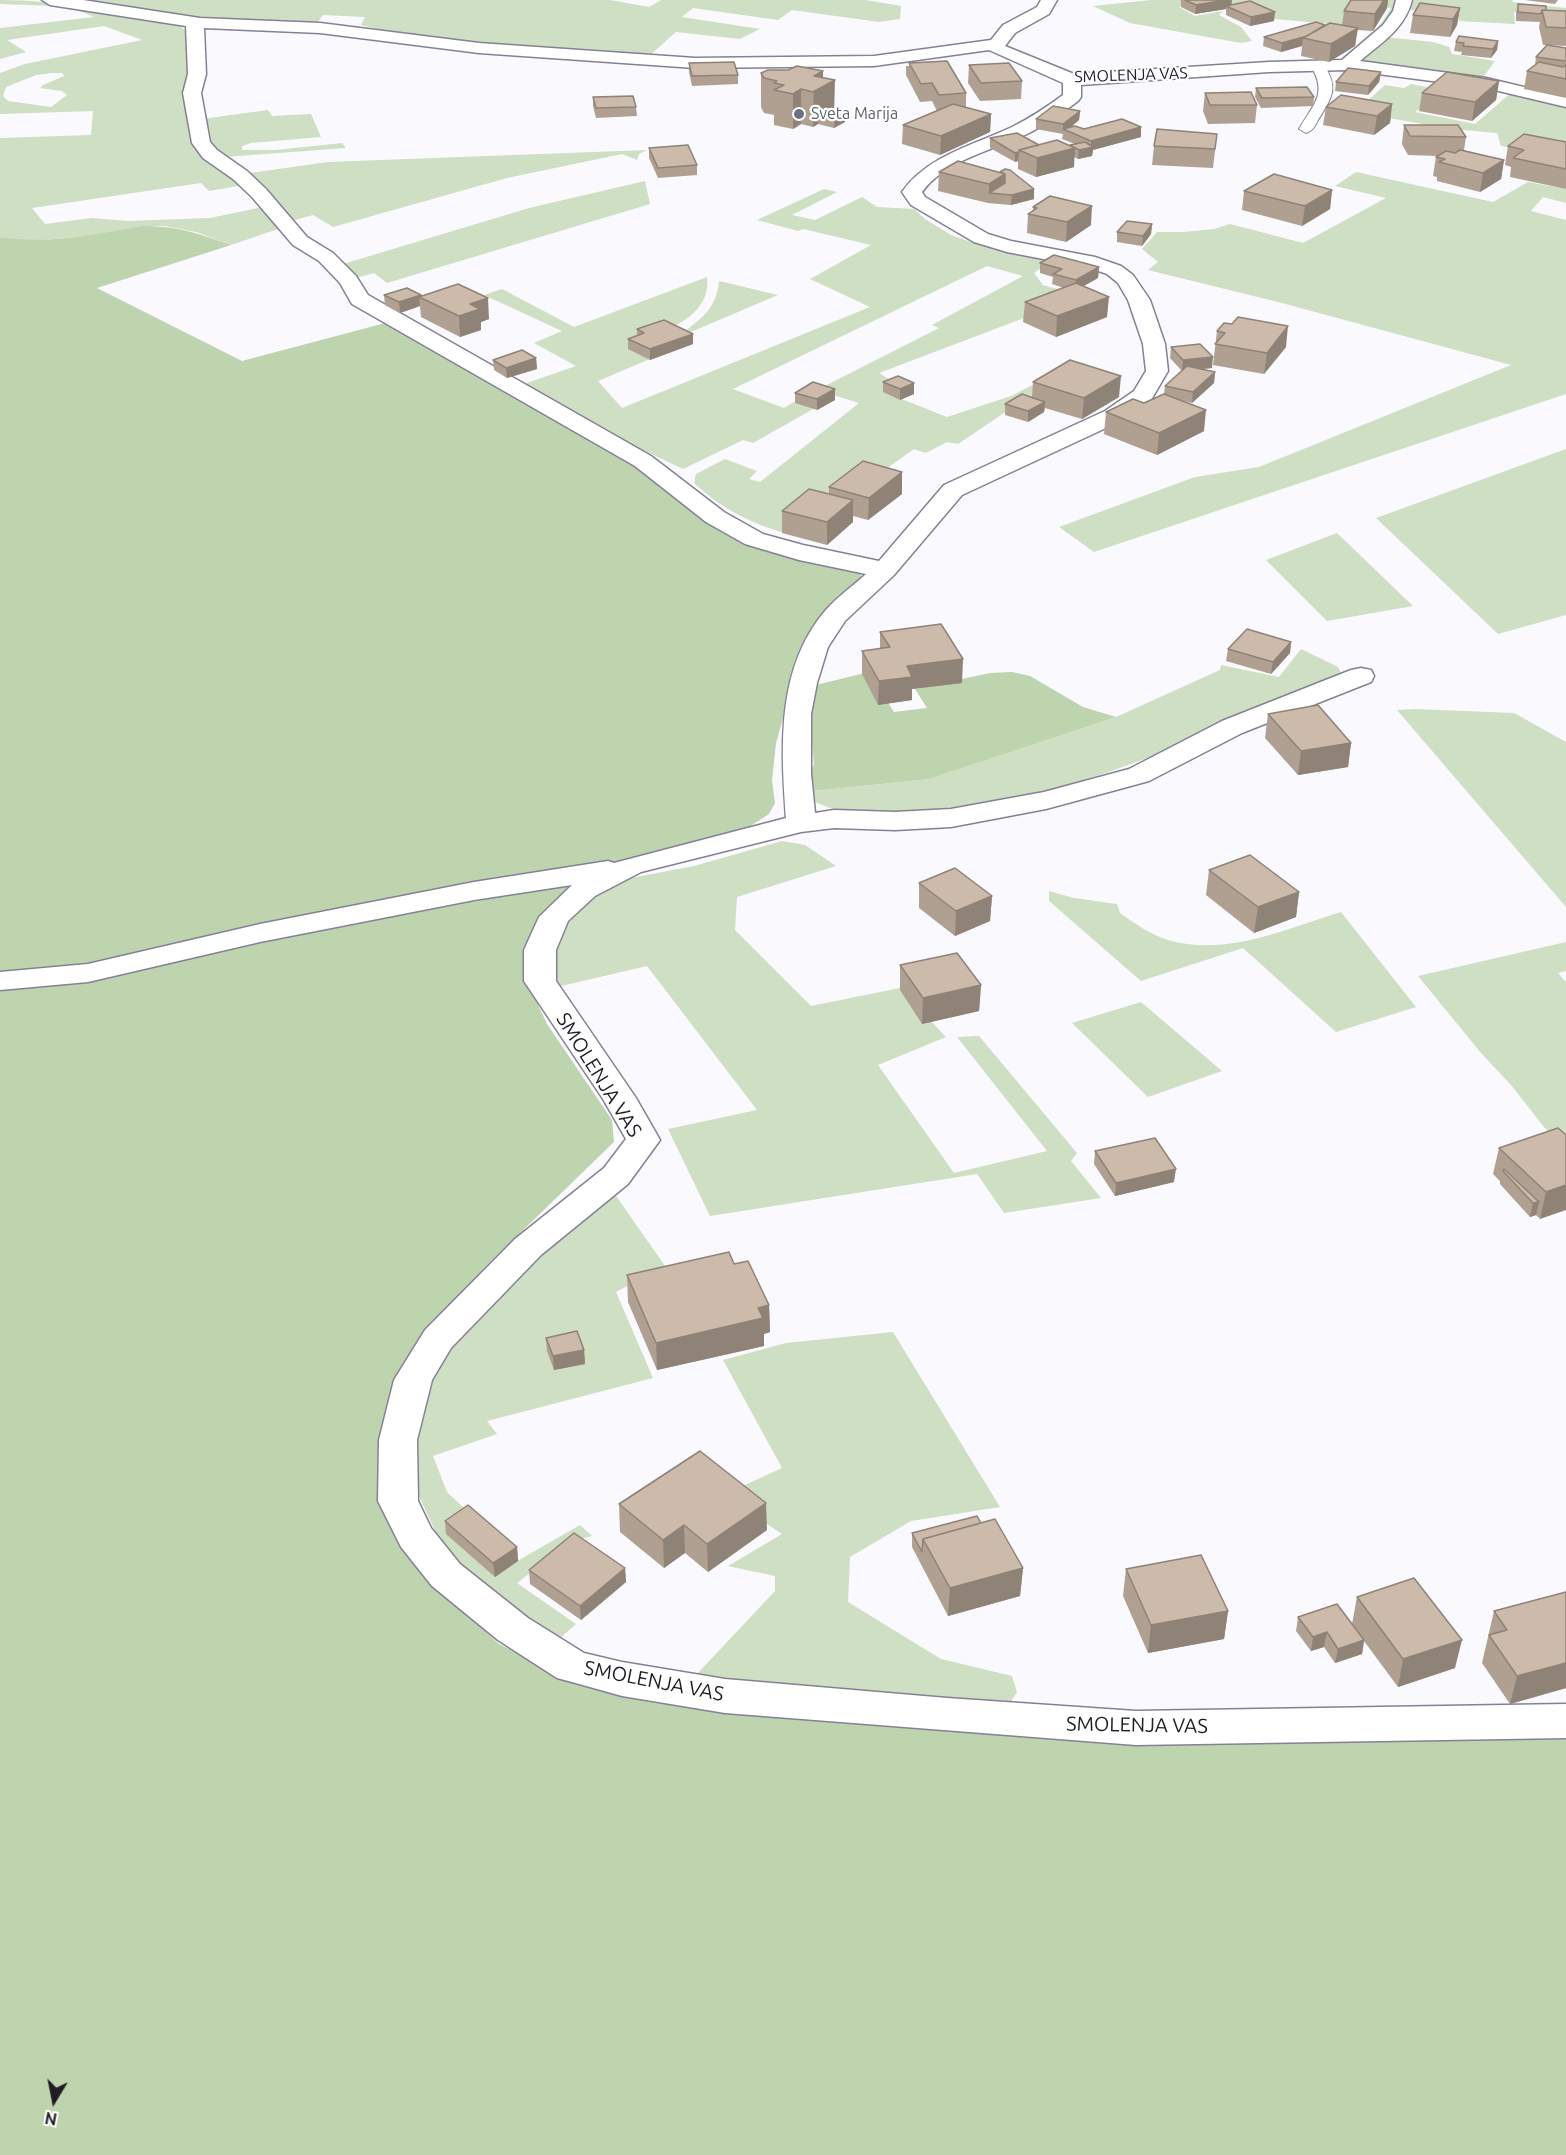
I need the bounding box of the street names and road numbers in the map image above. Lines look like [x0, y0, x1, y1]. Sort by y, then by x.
street label: SMOLENJA VAS [1074, 63, 1188, 87]
street label: SMOLENJA VAS [551, 1008, 647, 1142]
street label: SMOLENJA VAS [582, 1656, 726, 1706]
street label: SMOLENJA VAS [1066, 1712, 1208, 1738]

